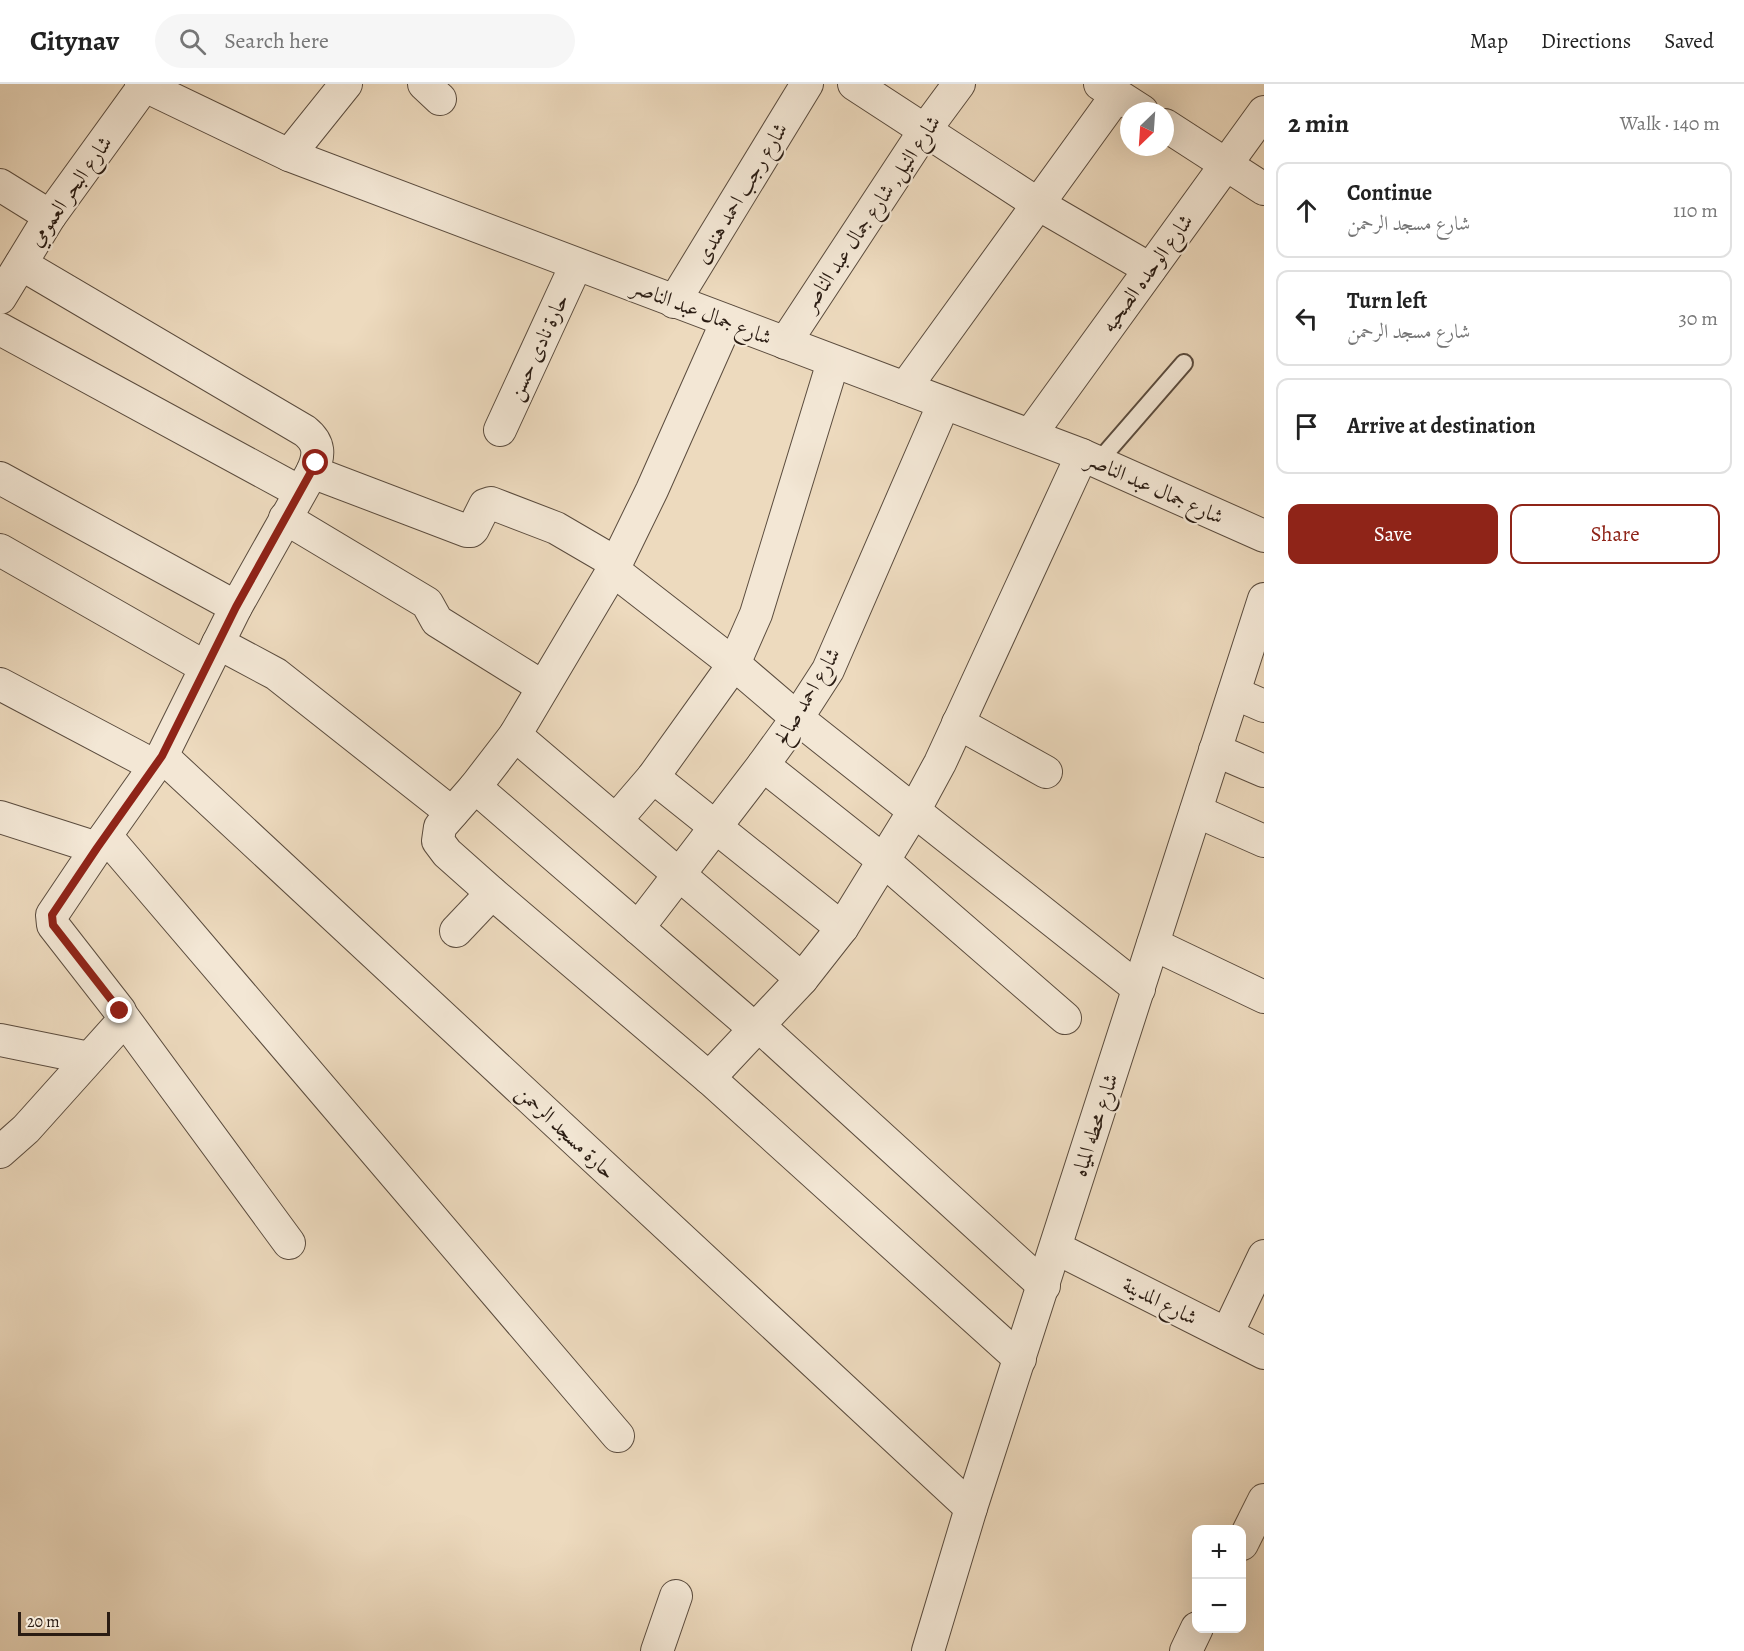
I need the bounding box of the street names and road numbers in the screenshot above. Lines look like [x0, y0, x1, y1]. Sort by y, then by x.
street label: شارع النيل, شارع جمال عبد الناصر [794, 110, 950, 320]
street label: شارع رجب احمد هندى [688, 117, 798, 271]
street label: شارع البحر العمومي [21, 130, 122, 254]
street label: شارع الوحده الصحيه [1095, 208, 1203, 340]
street label: شارع جمال عبد الناصر [625, 272, 776, 355]
street label: حارة نادى حسن [501, 289, 575, 405]
street label: شارع جمال عبد الناصر [1078, 444, 1228, 534]
street label: شارع احمد صالح [767, 642, 850, 752]
street label: شارع محطه المياه [1065, 1070, 1129, 1181]
street label: حارة مسجد الرحمن [510, 1079, 622, 1185]
street label: شارع المدينة [1116, 1270, 1202, 1335]

